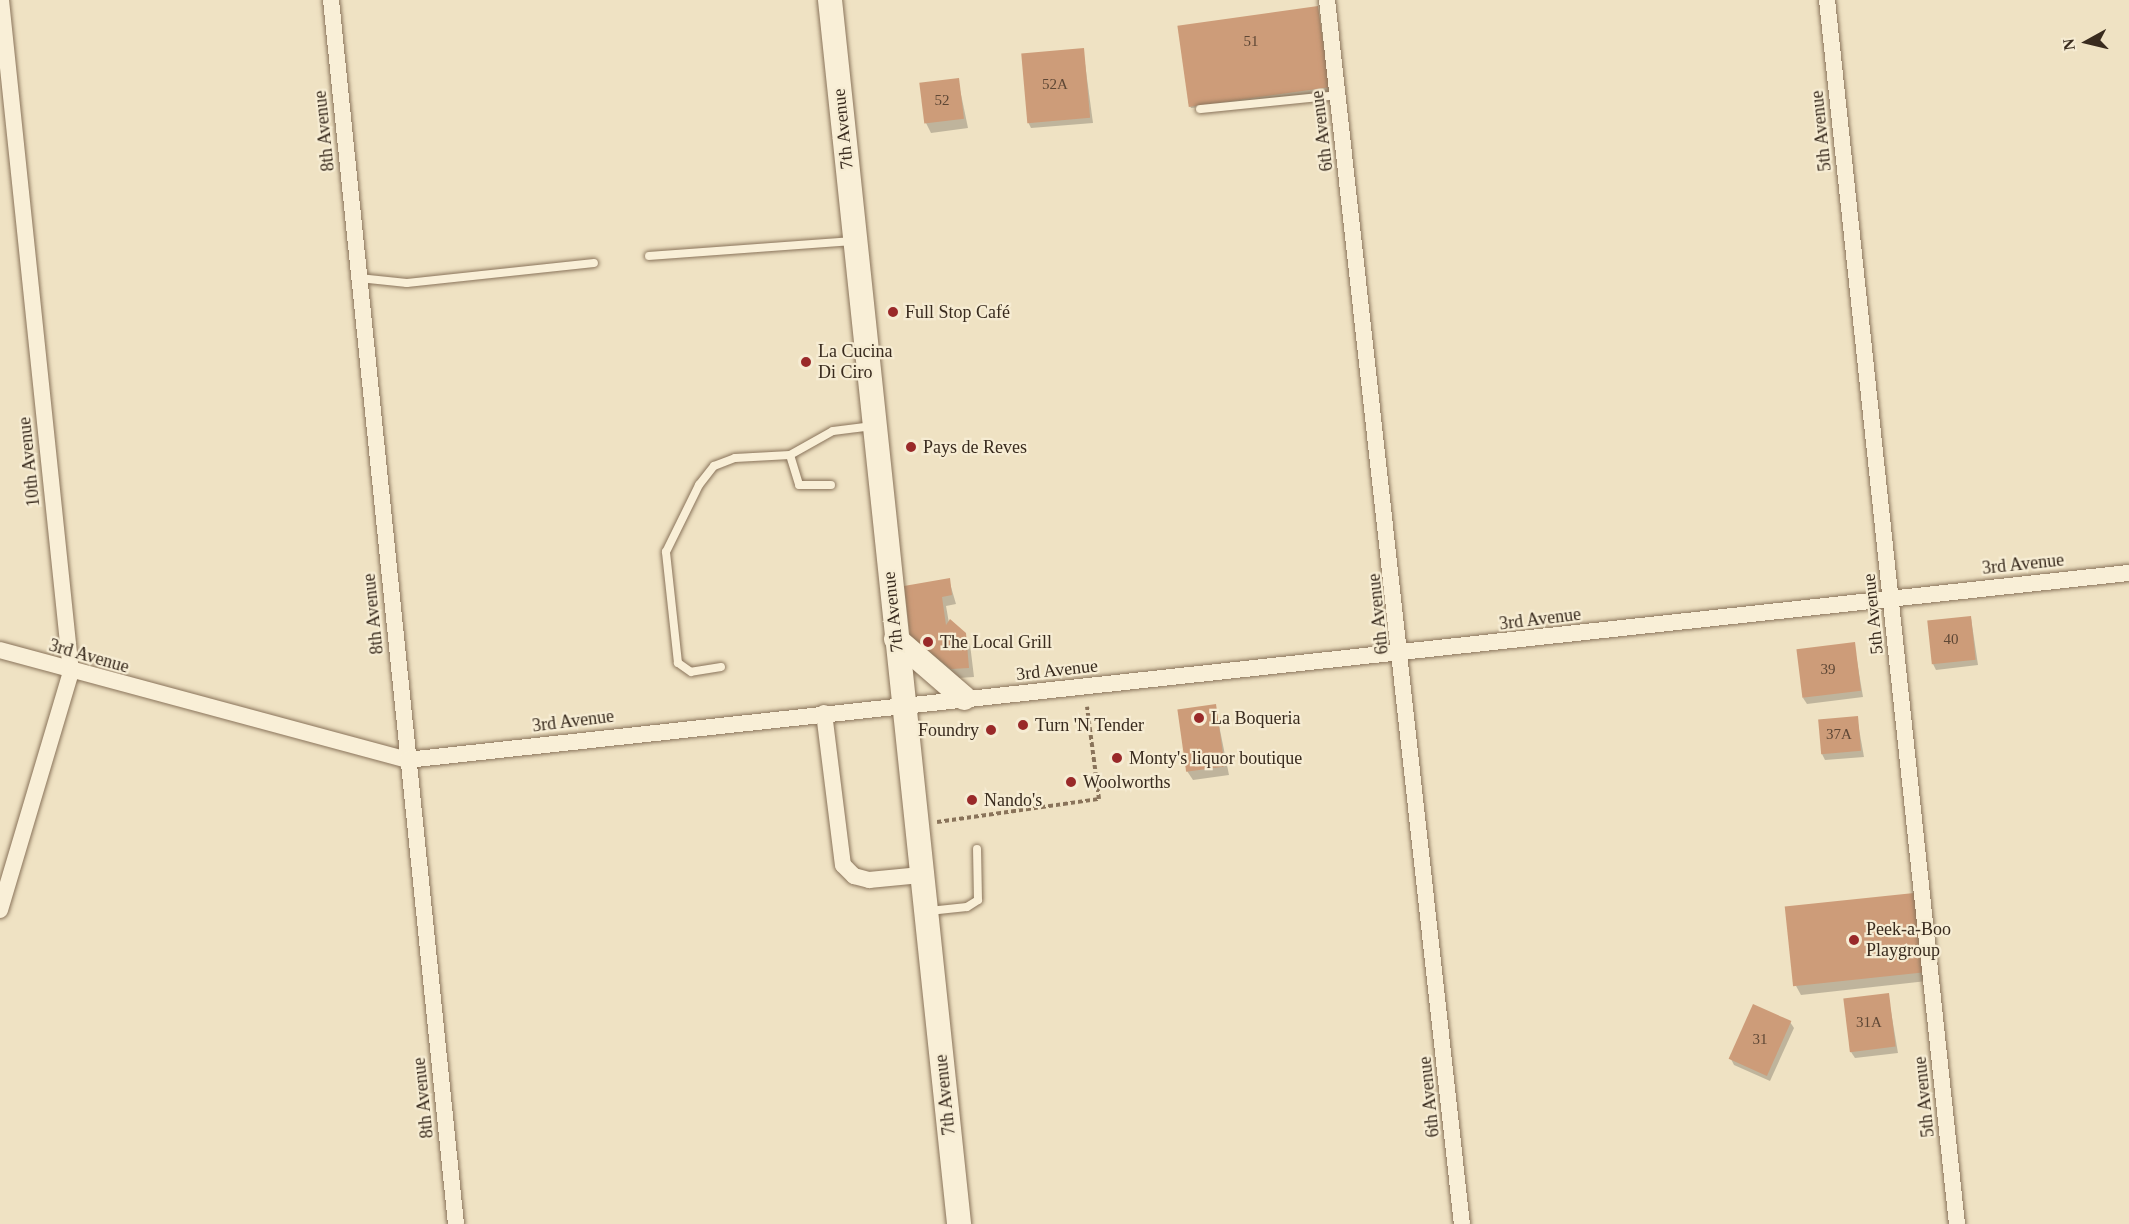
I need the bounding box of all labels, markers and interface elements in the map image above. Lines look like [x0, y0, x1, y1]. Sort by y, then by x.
north arrow [2057, 12, 2117, 72]
house number: 51 [1244, 33, 1258, 51]
text: N [2059, 38, 2078, 51]
house number: 52A [1042, 76, 1068, 94]
street label: 7th Avenue [828, 87, 858, 171]
street label: 8th Avenue [309, 89, 339, 173]
street label: 6th Avenue [1306, 89, 1338, 173]
street label: 5th Avenue [1806, 89, 1836, 173]
house number: 52 [934, 92, 950, 110]
place label: Full Stop Café [905, 301, 1010, 323]
marker: Full Stop Café [886, 305, 900, 319]
place label: La Cucina Di Ciro [818, 341, 892, 384]
marker: La Cucina Di Ciro [799, 355, 813, 369]
street label: 10th Avenue [13, 416, 45, 508]
place label: Pays de Reves [923, 436, 1027, 458]
marker: Pays de Reves [904, 440, 918, 454]
street label: 3rd Avenue [1981, 549, 2065, 579]
street label: 7th Avenue [878, 570, 908, 654]
street label: 8th Avenue [358, 572, 388, 656]
street label: 6th Avenue [1363, 572, 1393, 656]
street label: 5th Avenue [1858, 572, 1888, 656]
street label: 3rd Avenue [1497, 603, 1583, 635]
place label: The Local Grill [940, 631, 1052, 653]
house number: 40 [1944, 631, 1958, 649]
street label: 3rd Avenue [46, 634, 132, 678]
marker: The Local Grill [921, 635, 935, 649]
street label: 3rd Avenue [1015, 655, 1099, 685]
house number: 39 [1820, 661, 1836, 679]
street label: 3rd Avenue [530, 705, 616, 737]
place label: La Boqueria [1211, 707, 1300, 729]
marker: La Boqueria [1192, 711, 1206, 725]
place label: Turn 'N Tender [1035, 714, 1144, 736]
marker: Turn 'N Tender [1016, 718, 1030, 732]
place label: Foundry [918, 719, 979, 741]
marker: Foundry [984, 723, 998, 737]
house number: 37A [1826, 726, 1852, 744]
place label: Monty's liquor boutique [1129, 747, 1302, 769]
marker: Monty's liquor boutique [1110, 751, 1124, 765]
place label: Woolworths [1083, 771, 1171, 793]
marker: Woolworths [1064, 775, 1078, 789]
place label: Nando's [984, 789, 1042, 811]
marker: Nando's [965, 793, 979, 807]
place label: Peek-a-Boo Playgroup [1866, 919, 1951, 962]
marker: Peek-a-Boo Playgroup [1847, 933, 1861, 947]
house number: 31A [1856, 1014, 1882, 1032]
house number: 31 [1752, 1031, 1768, 1049]
street label: 7th Avenue [930, 1053, 960, 1137]
street label: 6th Avenue [1414, 1055, 1444, 1139]
street label: 5th Avenue [1909, 1055, 1939, 1139]
street label: 8th Avenue [408, 1056, 438, 1140]

